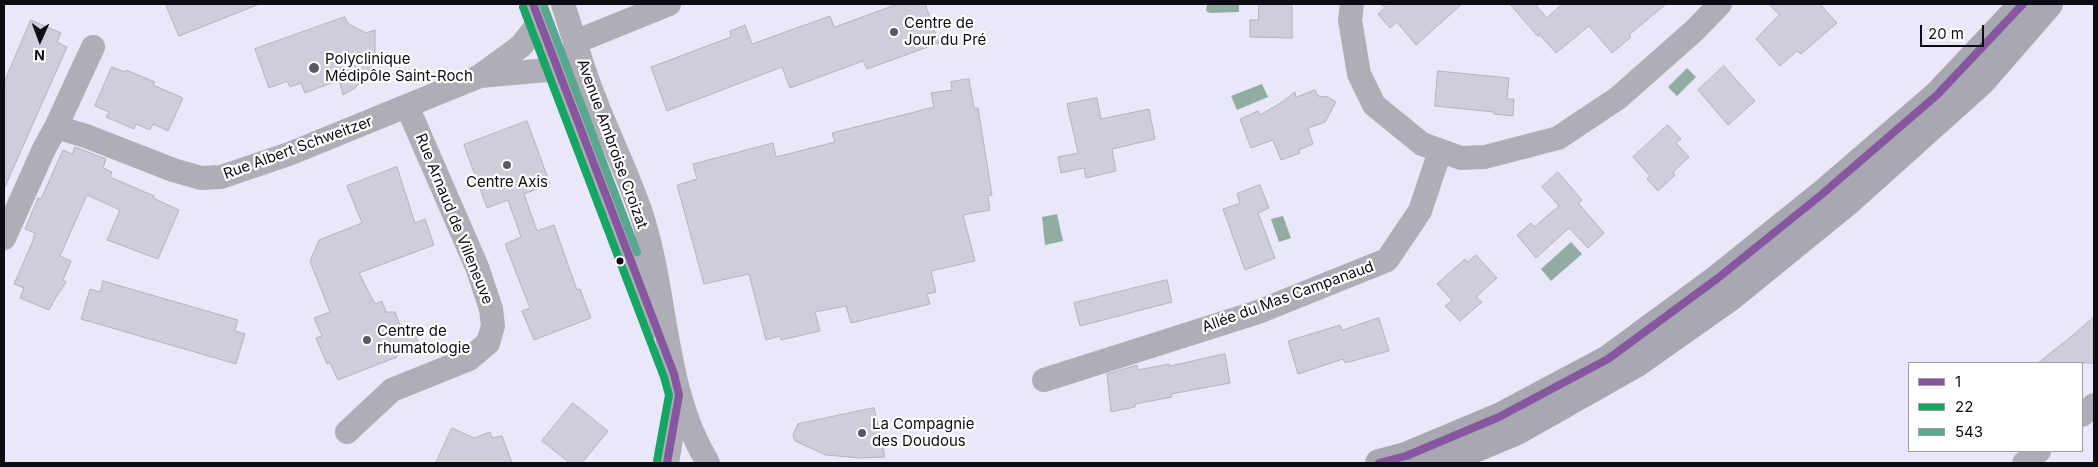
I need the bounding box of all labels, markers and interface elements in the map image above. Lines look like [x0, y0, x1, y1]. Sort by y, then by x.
place label: Centre de Jour du Pré [904, 14, 986, 49]
north arrow [15, 15, 65, 65]
scale bar [1923, 15, 1987, 47]
text: 20 m [1928, 24, 1964, 43]
marker: Centre de Jour du Pré [888, 26, 900, 38]
text: N [34, 47, 45, 64]
place label: Polyclinique Médipôle Saint-Roch [325, 50, 473, 85]
street label: Avenue Ambroise Croizat [573, 57, 651, 231]
marker: Polyclinique Médipôle Saint-Roch [307, 61, 321, 75]
street label: Rue Albert Schweitzer [221, 113, 375, 183]
street label: Rue Arnaud de Villeneuve [411, 131, 497, 307]
marker: Centre Axis [501, 159, 513, 171]
place label: Centre Axis [466, 173, 548, 191]
unlabelled marker [615, 256, 625, 266]
street label: Allée du Mas Campanaud [1200, 258, 1376, 336]
place label: Centre de rhumatologie [377, 322, 470, 357]
marker: Centre de rhumatologie [361, 334, 373, 346]
legend [1908, 362, 2083, 452]
text: 1 [1955, 372, 1961, 391]
text: 22 [1955, 397, 1973, 416]
place label: La Compagnie des Doudous [872, 415, 974, 450]
text: 543 [1955, 422, 1983, 441]
marker: La Compagnie des Doudous [856, 427, 868, 439]

